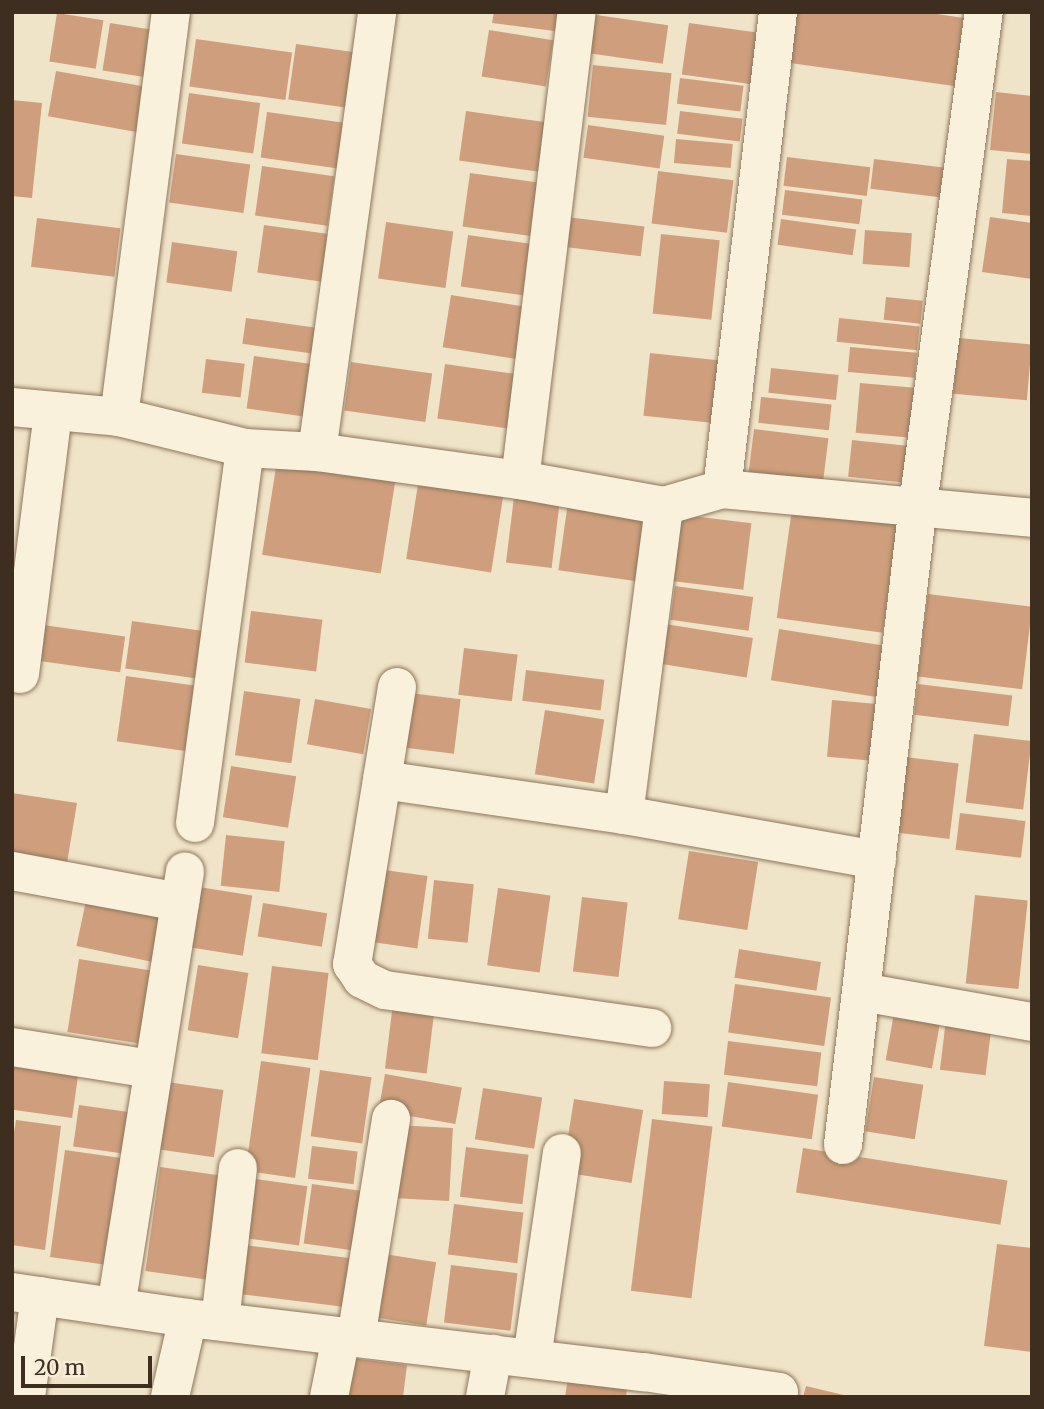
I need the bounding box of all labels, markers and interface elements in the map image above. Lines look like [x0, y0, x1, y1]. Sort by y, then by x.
scale bar [24, 1342, 156, 1386]
text: 20 m [34, 1354, 85, 1381]

